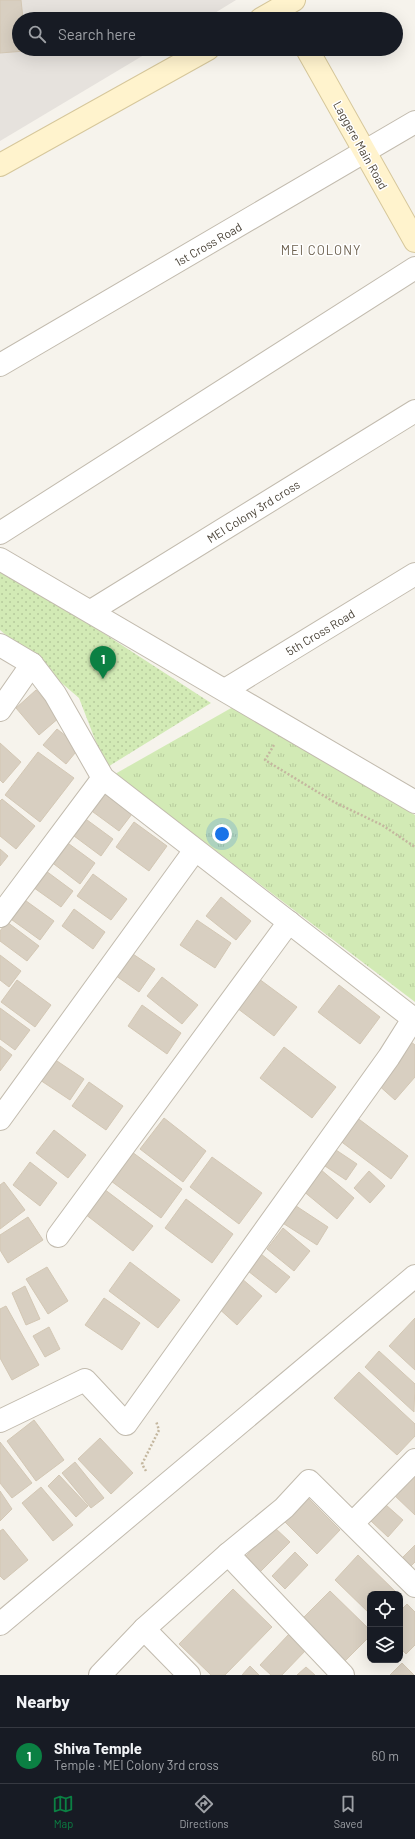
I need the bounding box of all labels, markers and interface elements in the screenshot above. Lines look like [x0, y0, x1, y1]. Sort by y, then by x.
search box [12, 12, 403, 56]
icon: search [26, 23, 48, 45]
text: Search here [58, 25, 136, 43]
street label: Laggere Main Road [331, 99, 391, 191]
street label: 1st Cross Road [172, 219, 244, 269]
district label: MEI COLONY [281, 242, 361, 258]
street label: MEI Colony 3rd cross [204, 477, 302, 545]
street label: 5th Cross Road [283, 606, 357, 658]
pin: 1 [90, 646, 116, 679]
your location [212, 824, 232, 844]
map controls [367, 1591, 403, 1663]
button: locate [367, 1591, 403, 1627]
button: layers [367, 1627, 403, 1663]
text: Nearby [16, 1691, 70, 1711]
text: Shiva Temple [54, 1739, 142, 1757]
text: 1 [27, 1748, 31, 1764]
text: 60 m [372, 1748, 399, 1764]
text: Temple · MEI Colony 3rd cross [54, 1757, 219, 1773]
tab: Map [52, 1793, 74, 1830]
tab: Directions [179, 1793, 229, 1830]
tab: Saved [334, 1793, 363, 1830]

